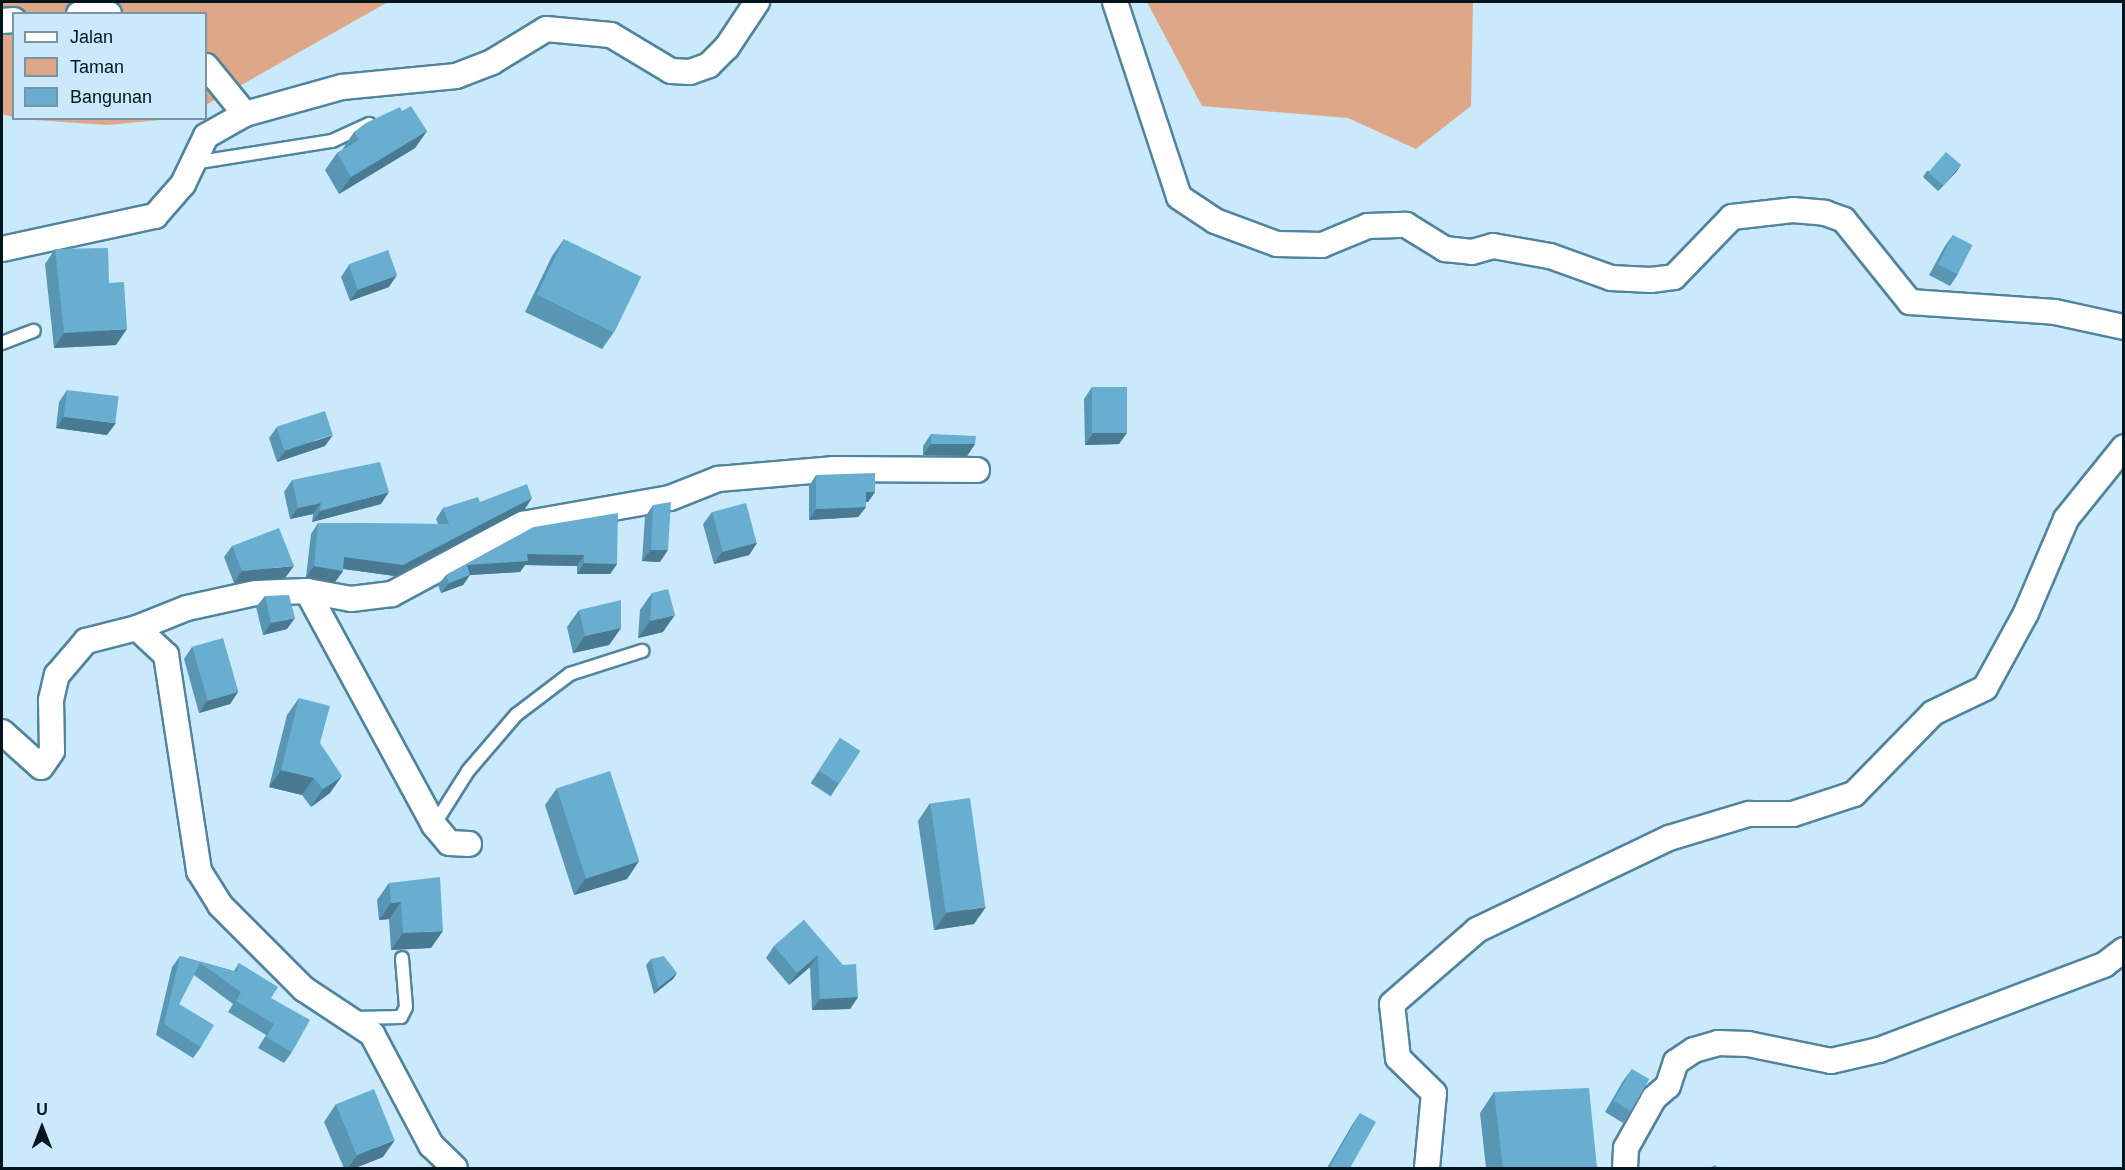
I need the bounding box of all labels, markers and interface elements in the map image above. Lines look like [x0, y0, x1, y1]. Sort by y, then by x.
legend [12, 12, 207, 120]
text: Jalan [70, 27, 113, 47]
text: Taman [70, 57, 124, 77]
text: Bangunan [70, 87, 152, 107]
north arrow [12, 1098, 72, 1158]
text: U [36, 1101, 48, 1118]

